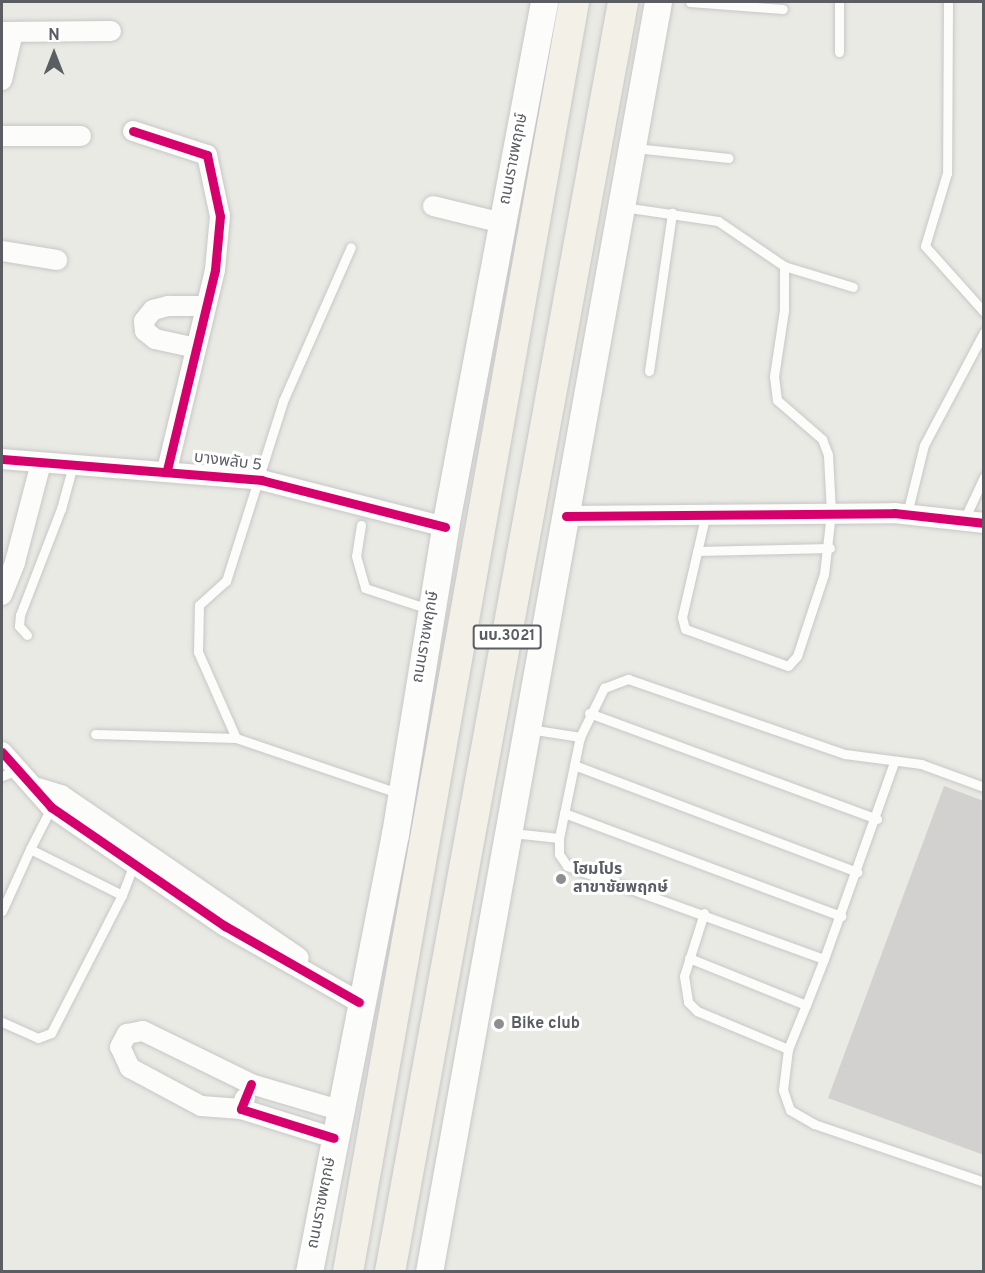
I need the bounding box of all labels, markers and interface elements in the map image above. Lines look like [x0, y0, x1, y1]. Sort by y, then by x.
north arrow [24, 24, 84, 84]
text: N [48, 26, 60, 46]
street label: ถนนราชพฤกษ์ [496, 112, 532, 206]
street label: บางพลับ 5 [193, 448, 263, 476]
street label: ถนนราชพฤกษ์ [408, 590, 444, 684]
road number: นบ.3021 [472, 625, 542, 649]
place label: โฮมโปร สาขาชัยพฤกษ์ [573, 860, 668, 898]
marker: โฮมโปร สาขาชัยพฤกษ์ [554, 872, 568, 886]
place label: Bike club [511, 1014, 580, 1034]
marker: Bike club [492, 1017, 506, 1031]
street label: ถนนราชพฤกษ์ [304, 1156, 340, 1250]

